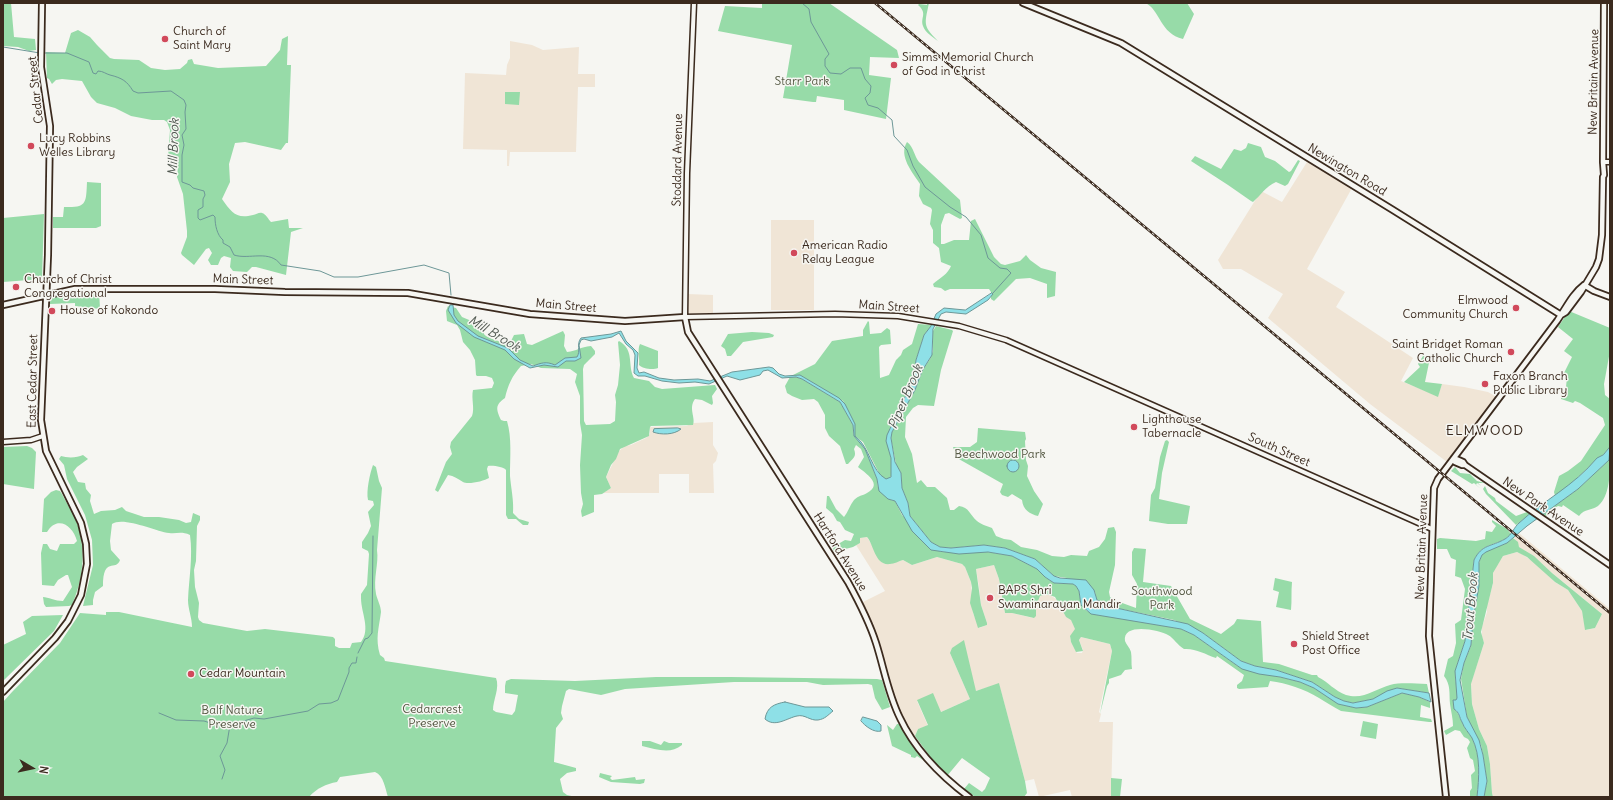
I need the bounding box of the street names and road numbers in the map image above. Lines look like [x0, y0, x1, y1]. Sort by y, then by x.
street label: New Britain Avenue [1586, 29, 1602, 135]
street label: Cedar Street [25, 56, 47, 124]
street label: Stoddard Avenue [670, 113, 686, 207]
street label: Newington Road [1305, 141, 1389, 199]
street label: Main Street [212, 272, 274, 288]
street label: Main Street [535, 296, 597, 316]
street label: Main Street [858, 298, 920, 316]
street label: East Cedar Street [25, 334, 41, 428]
street label: South Street [1246, 430, 1312, 470]
street label: New Park Avenue [1500, 475, 1586, 539]
street label: New Britain Avenue [1413, 494, 1431, 600]
street label: Hartford Avenue [810, 510, 870, 594]

